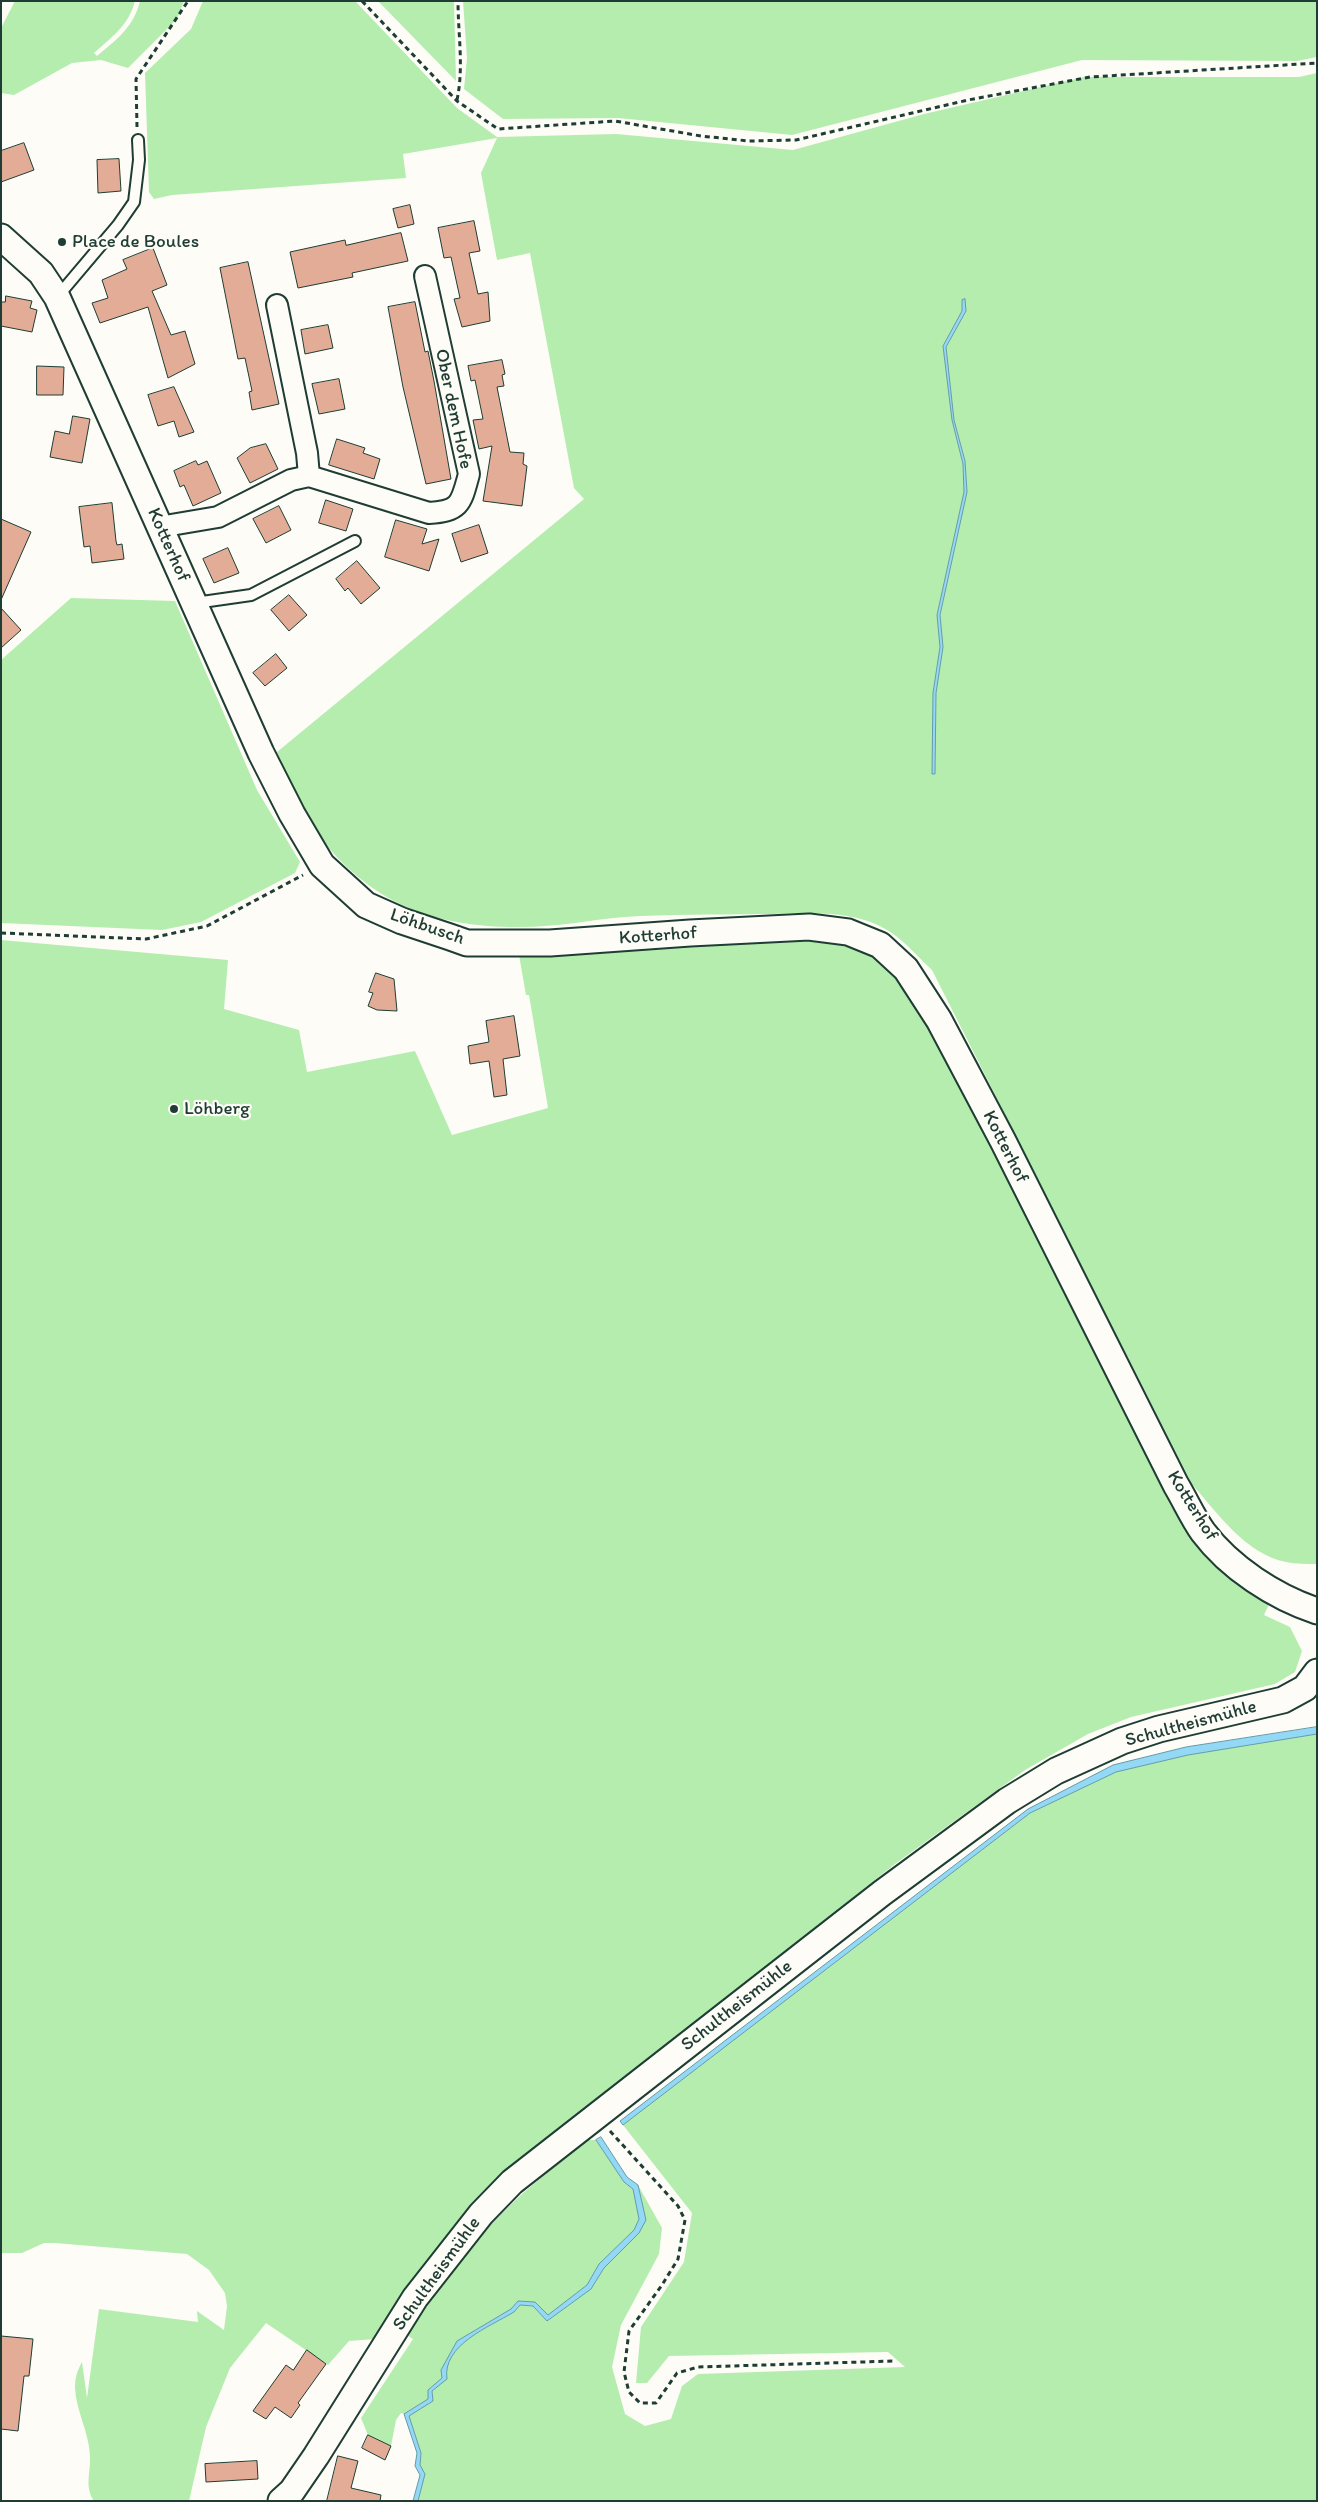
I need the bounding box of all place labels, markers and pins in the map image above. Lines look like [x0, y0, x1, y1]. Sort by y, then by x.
place label: Place de Boules [72, 231, 199, 253]
marker: Place de Boules [56, 236, 68, 248]
place label: Löhberg [184, 1098, 250, 1120]
marker: Löhberg [168, 1103, 180, 1115]

